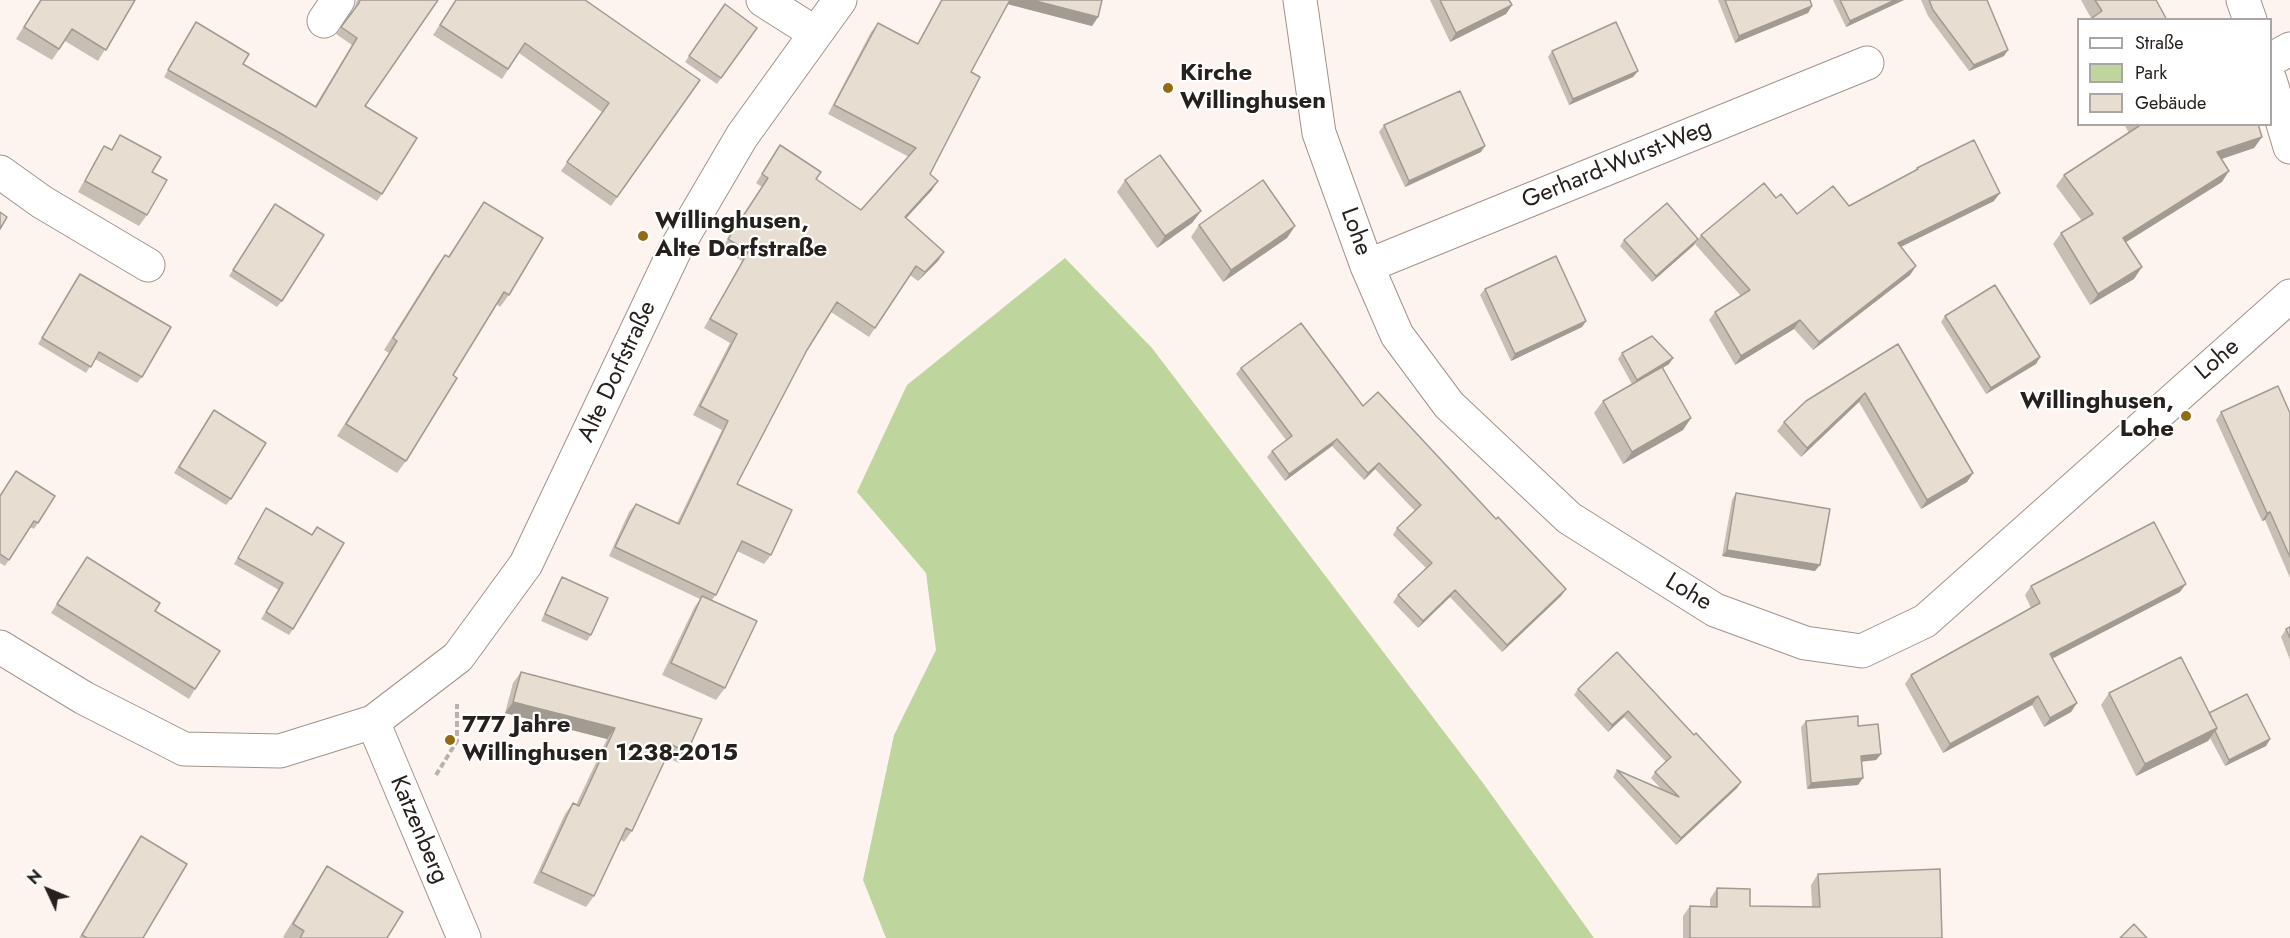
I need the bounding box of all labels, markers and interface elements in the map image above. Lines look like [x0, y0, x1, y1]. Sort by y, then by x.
legend [2077, 18, 2272, 126]
text: Straße [2135, 30, 2183, 56]
place label: Kirche Willinghusen [1180, 60, 1326, 116]
text: Park [2135, 60, 2167, 86]
marker: Kirche Willinghusen [1161, 81, 1175, 95]
text: Gebäude [2135, 90, 2206, 116]
street label: Gerhard-Wurst-Weg [1518, 114, 1716, 216]
street label: Lohe [1333, 204, 1377, 260]
place label: Willinghusen, Alte Dorfstraße [655, 208, 827, 264]
marker: Willinghusen, Alte Dorfstraße [636, 229, 650, 243]
street label: Alte Dorfstraße [573, 297, 663, 447]
street label: Lohe [2190, 333, 2246, 387]
place label: Willinghusen, Lohe [2020, 388, 2174, 444]
marker: Willinghusen, Lohe [2179, 409, 2193, 423]
street label: Lohe [1660, 568, 1716, 618]
place label: 777 Jahre Willinghusen 1238-2015 [462, 712, 738, 768]
marker: 777 Jahre Willinghusen 1238-2015 [443, 733, 457, 747]
street label: Katzenberg [382, 772, 454, 888]
north arrow [18, 860, 78, 920]
text: N [22, 865, 47, 890]

